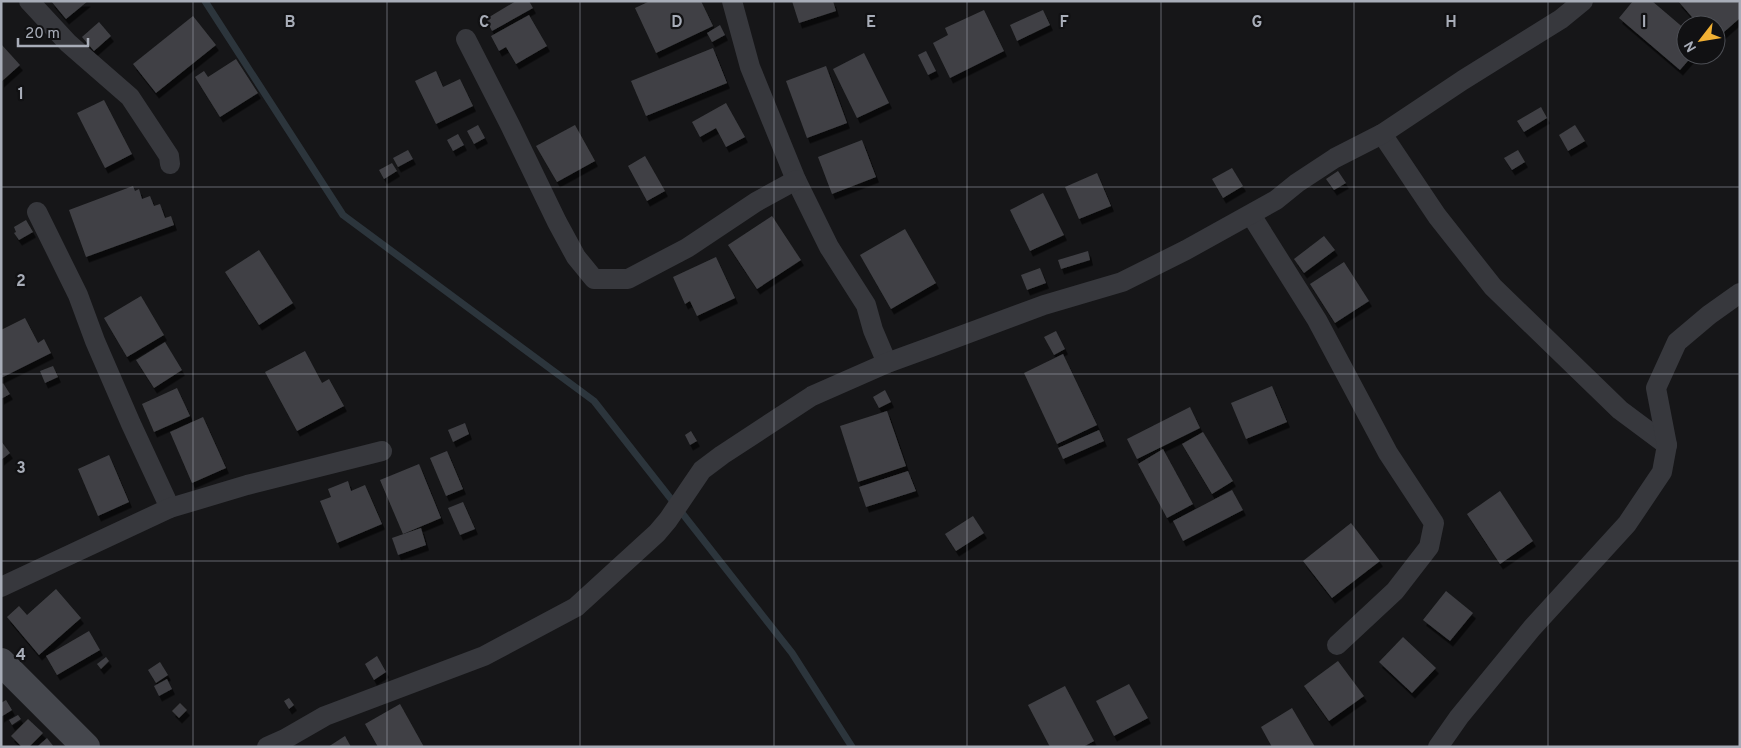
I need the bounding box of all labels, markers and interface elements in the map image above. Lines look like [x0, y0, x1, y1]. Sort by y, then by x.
text: B [284, 13, 296, 33]
text: C [479, 13, 489, 33]
text: D [671, 13, 683, 33]
text: E [866, 13, 876, 33]
text: F [1059, 13, 1069, 33]
text: G [1252, 13, 1262, 33]
text: H [1445, 13, 1457, 33]
text: I [1642, 13, 1646, 33]
scale bar [18, 15, 88, 47]
north arrow [1676, 15, 1726, 65]
text: 20 m [25, 25, 60, 44]
text: N [1681, 37, 1701, 55]
text: 1 [18, 85, 24, 105]
text: 2 [16, 272, 26, 292]
text: 3 [16, 459, 26, 479]
text: 4 [16, 646, 26, 666]

